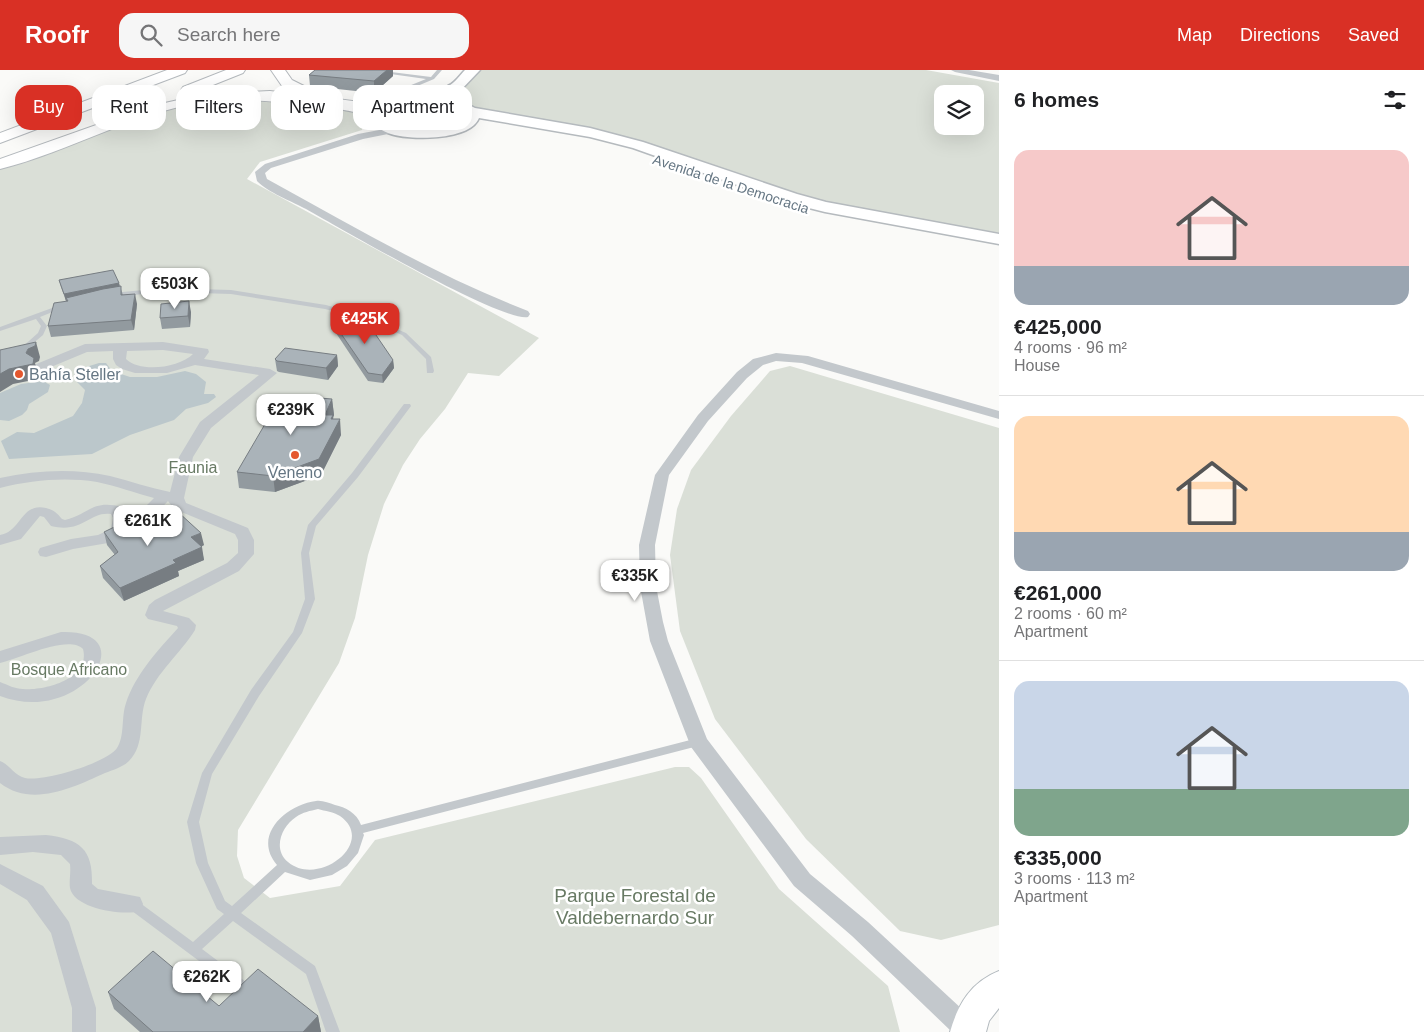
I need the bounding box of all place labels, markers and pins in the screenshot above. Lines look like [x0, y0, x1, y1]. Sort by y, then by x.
pin: €503K [140, 268, 210, 310]
pin: €425K [330, 302, 400, 345]
place label: Bahía Steller [29, 366, 121, 383]
marker: Bahía Steller [13, 368, 25, 380]
pin: €239K [256, 394, 326, 436]
marker: Veneno [289, 449, 301, 461]
place label: Veneno [268, 464, 322, 481]
pin: €261K [113, 504, 183, 547]
pin: €335K [600, 560, 670, 602]
pin: €262K [172, 960, 242, 1003]

